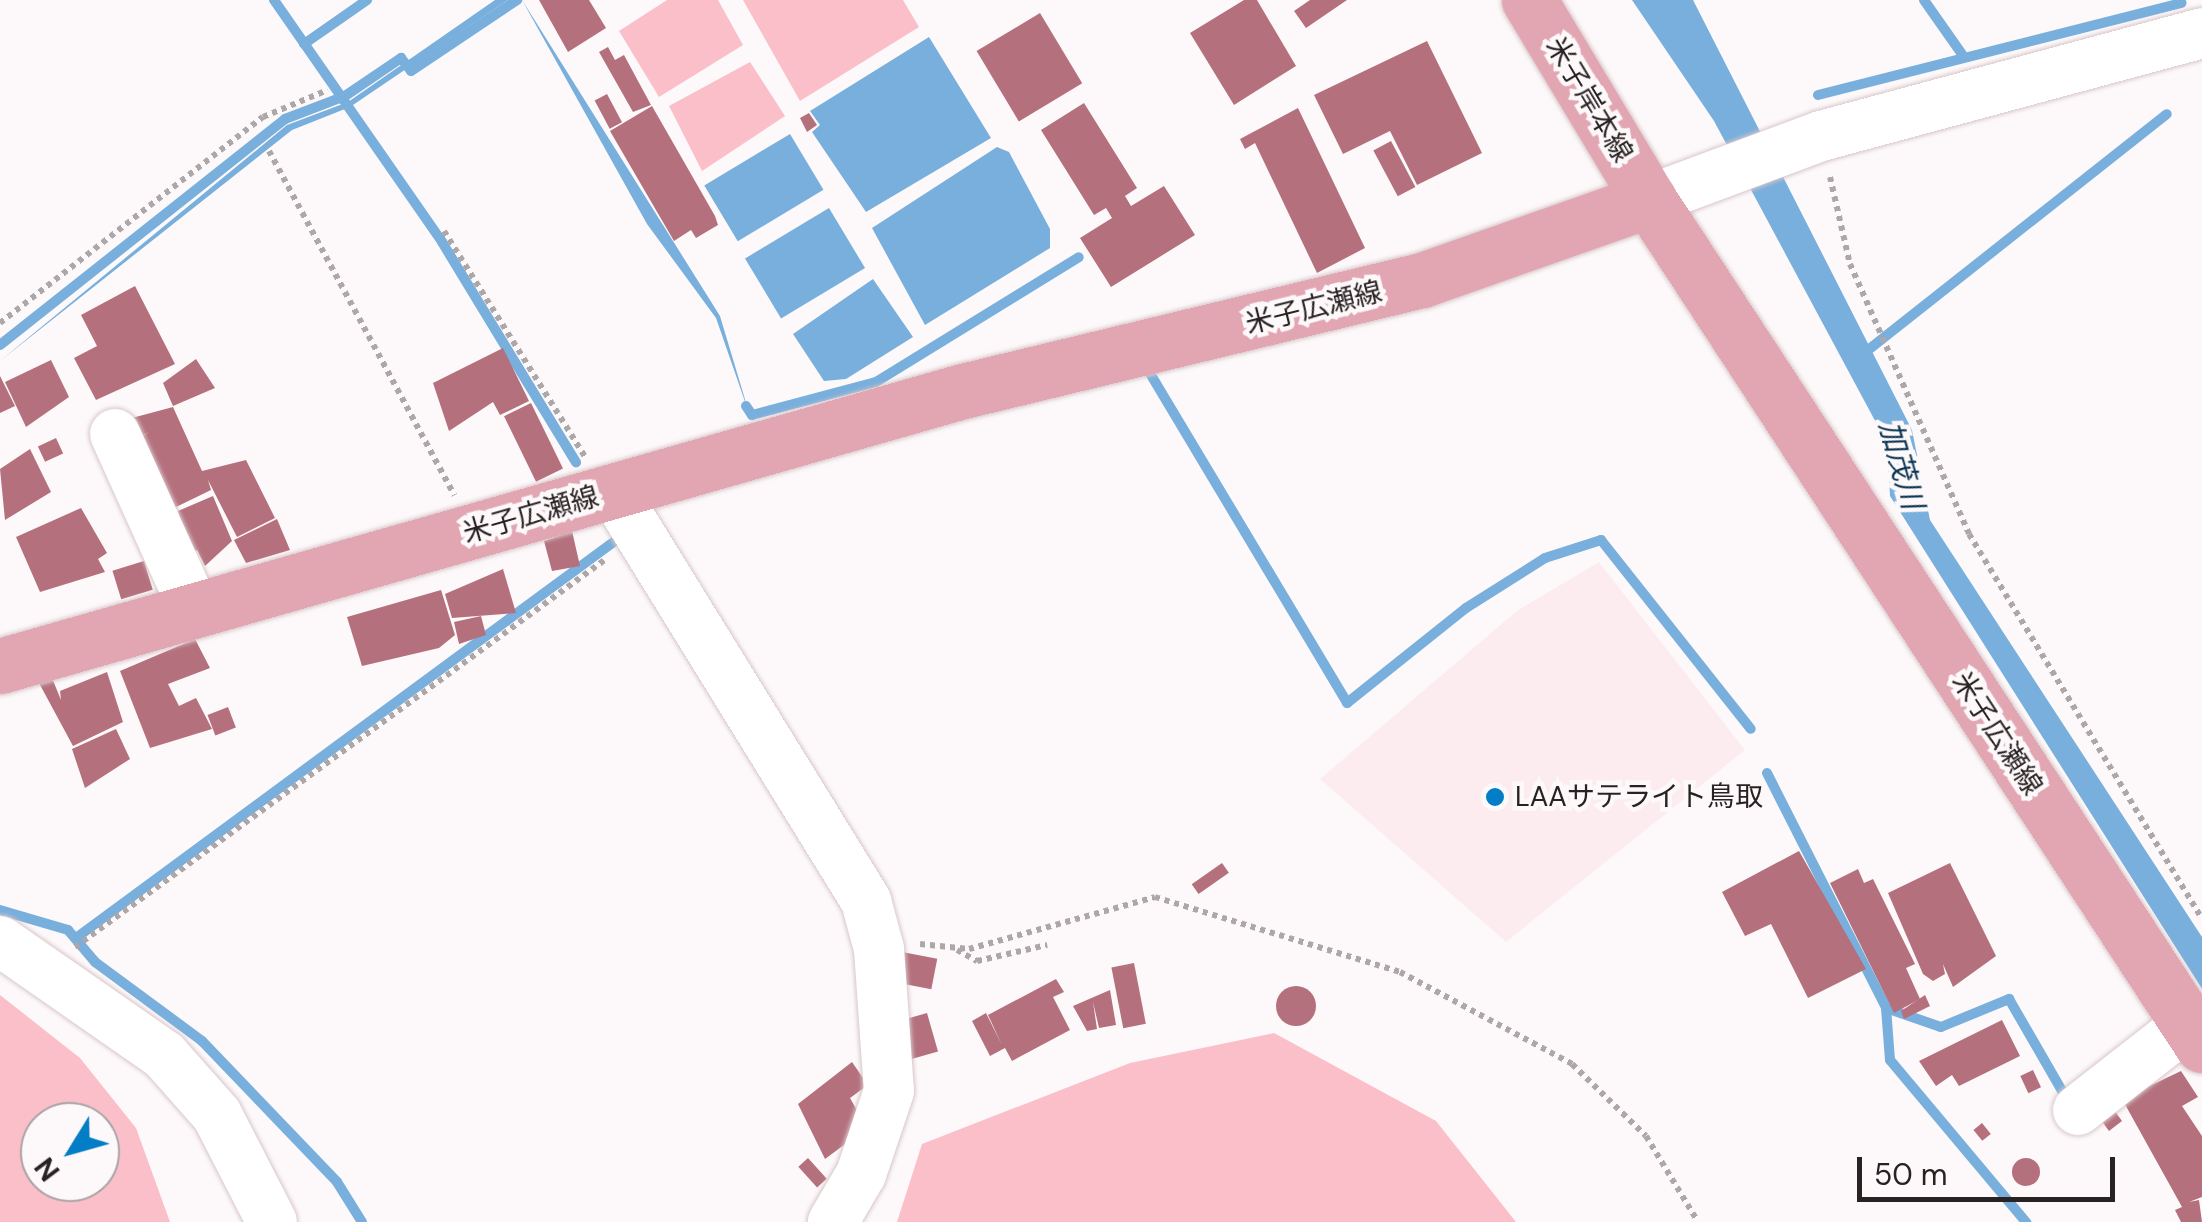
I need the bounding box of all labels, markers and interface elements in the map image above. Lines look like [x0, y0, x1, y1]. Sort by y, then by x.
street label: 米子岸本線 [1539, 31, 1639, 169]
street label: 米子広瀬線 [1242, 275, 1386, 341]
water label: 加茂川 [1871, 417, 1931, 513]
street label: 米子広瀬線 [459, 480, 603, 550]
street label: 米子広瀬線 [1945, 666, 2049, 802]
place label: LAAサテライト鳥取 [1515, 780, 1763, 814]
marker: LAAサテライト鳥取 [1484, 786, 1506, 808]
north arrow [20, 1102, 120, 1202]
scale bar [1862, 1137, 2120, 1199]
text: N [26, 1150, 68, 1188]
text: 50 m [1874, 1155, 1948, 1194]

